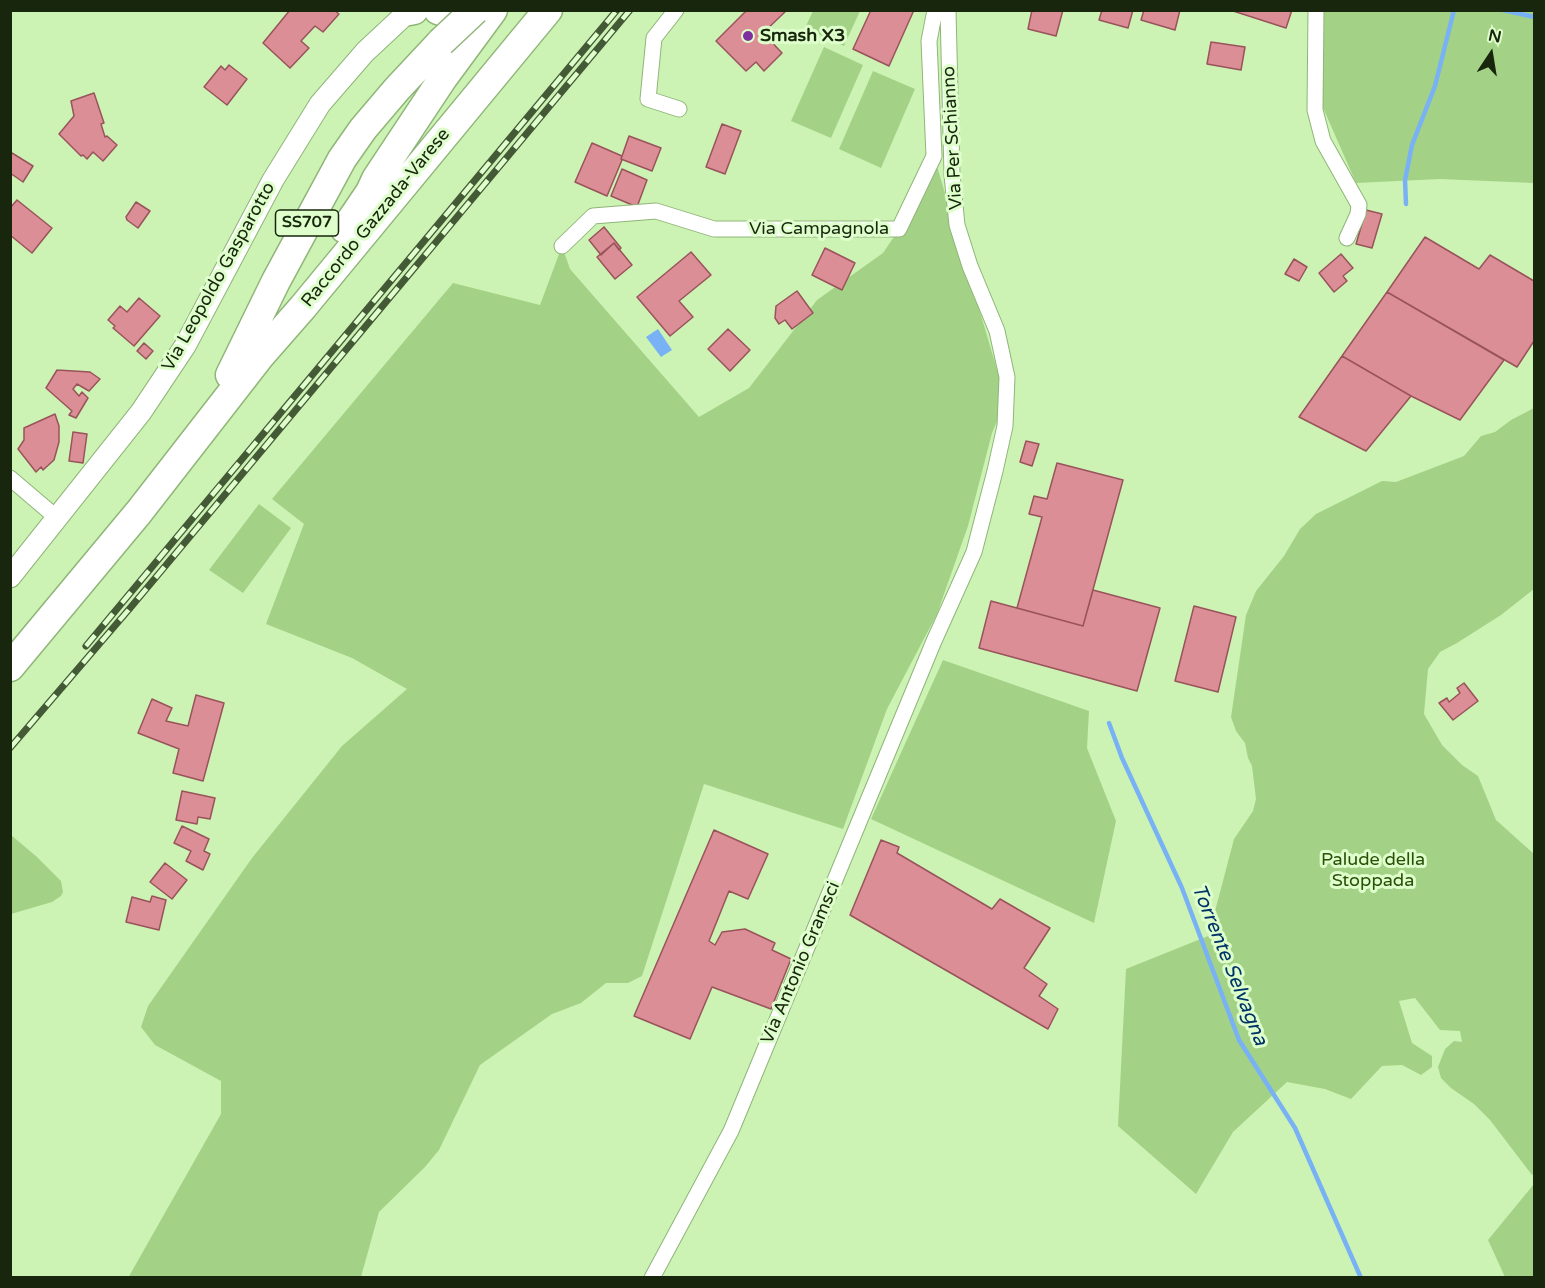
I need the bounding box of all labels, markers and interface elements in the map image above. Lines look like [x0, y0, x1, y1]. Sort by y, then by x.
north arrow [1461, 24, 1521, 84]
place label: Smash X3 [760, 25, 845, 47]
text: N [1486, 25, 1503, 48]
marker: Smash X3 [741, 29, 755, 43]
street label: Via Per Schianno [938, 65, 968, 211]
street label: Raccordo Gazzada-Varese [297, 124, 455, 312]
street label: Via Leopoldo Gasparotto [158, 179, 280, 375]
road number: SS707 [276, 210, 338, 236]
street label: Via Campagnola [749, 218, 889, 240]
park label: Palude della Stoppada [1321, 849, 1425, 892]
street label: Via Antonio Gramsci [757, 879, 845, 1047]
water label: Torrente Selvagna [1186, 881, 1272, 1049]

